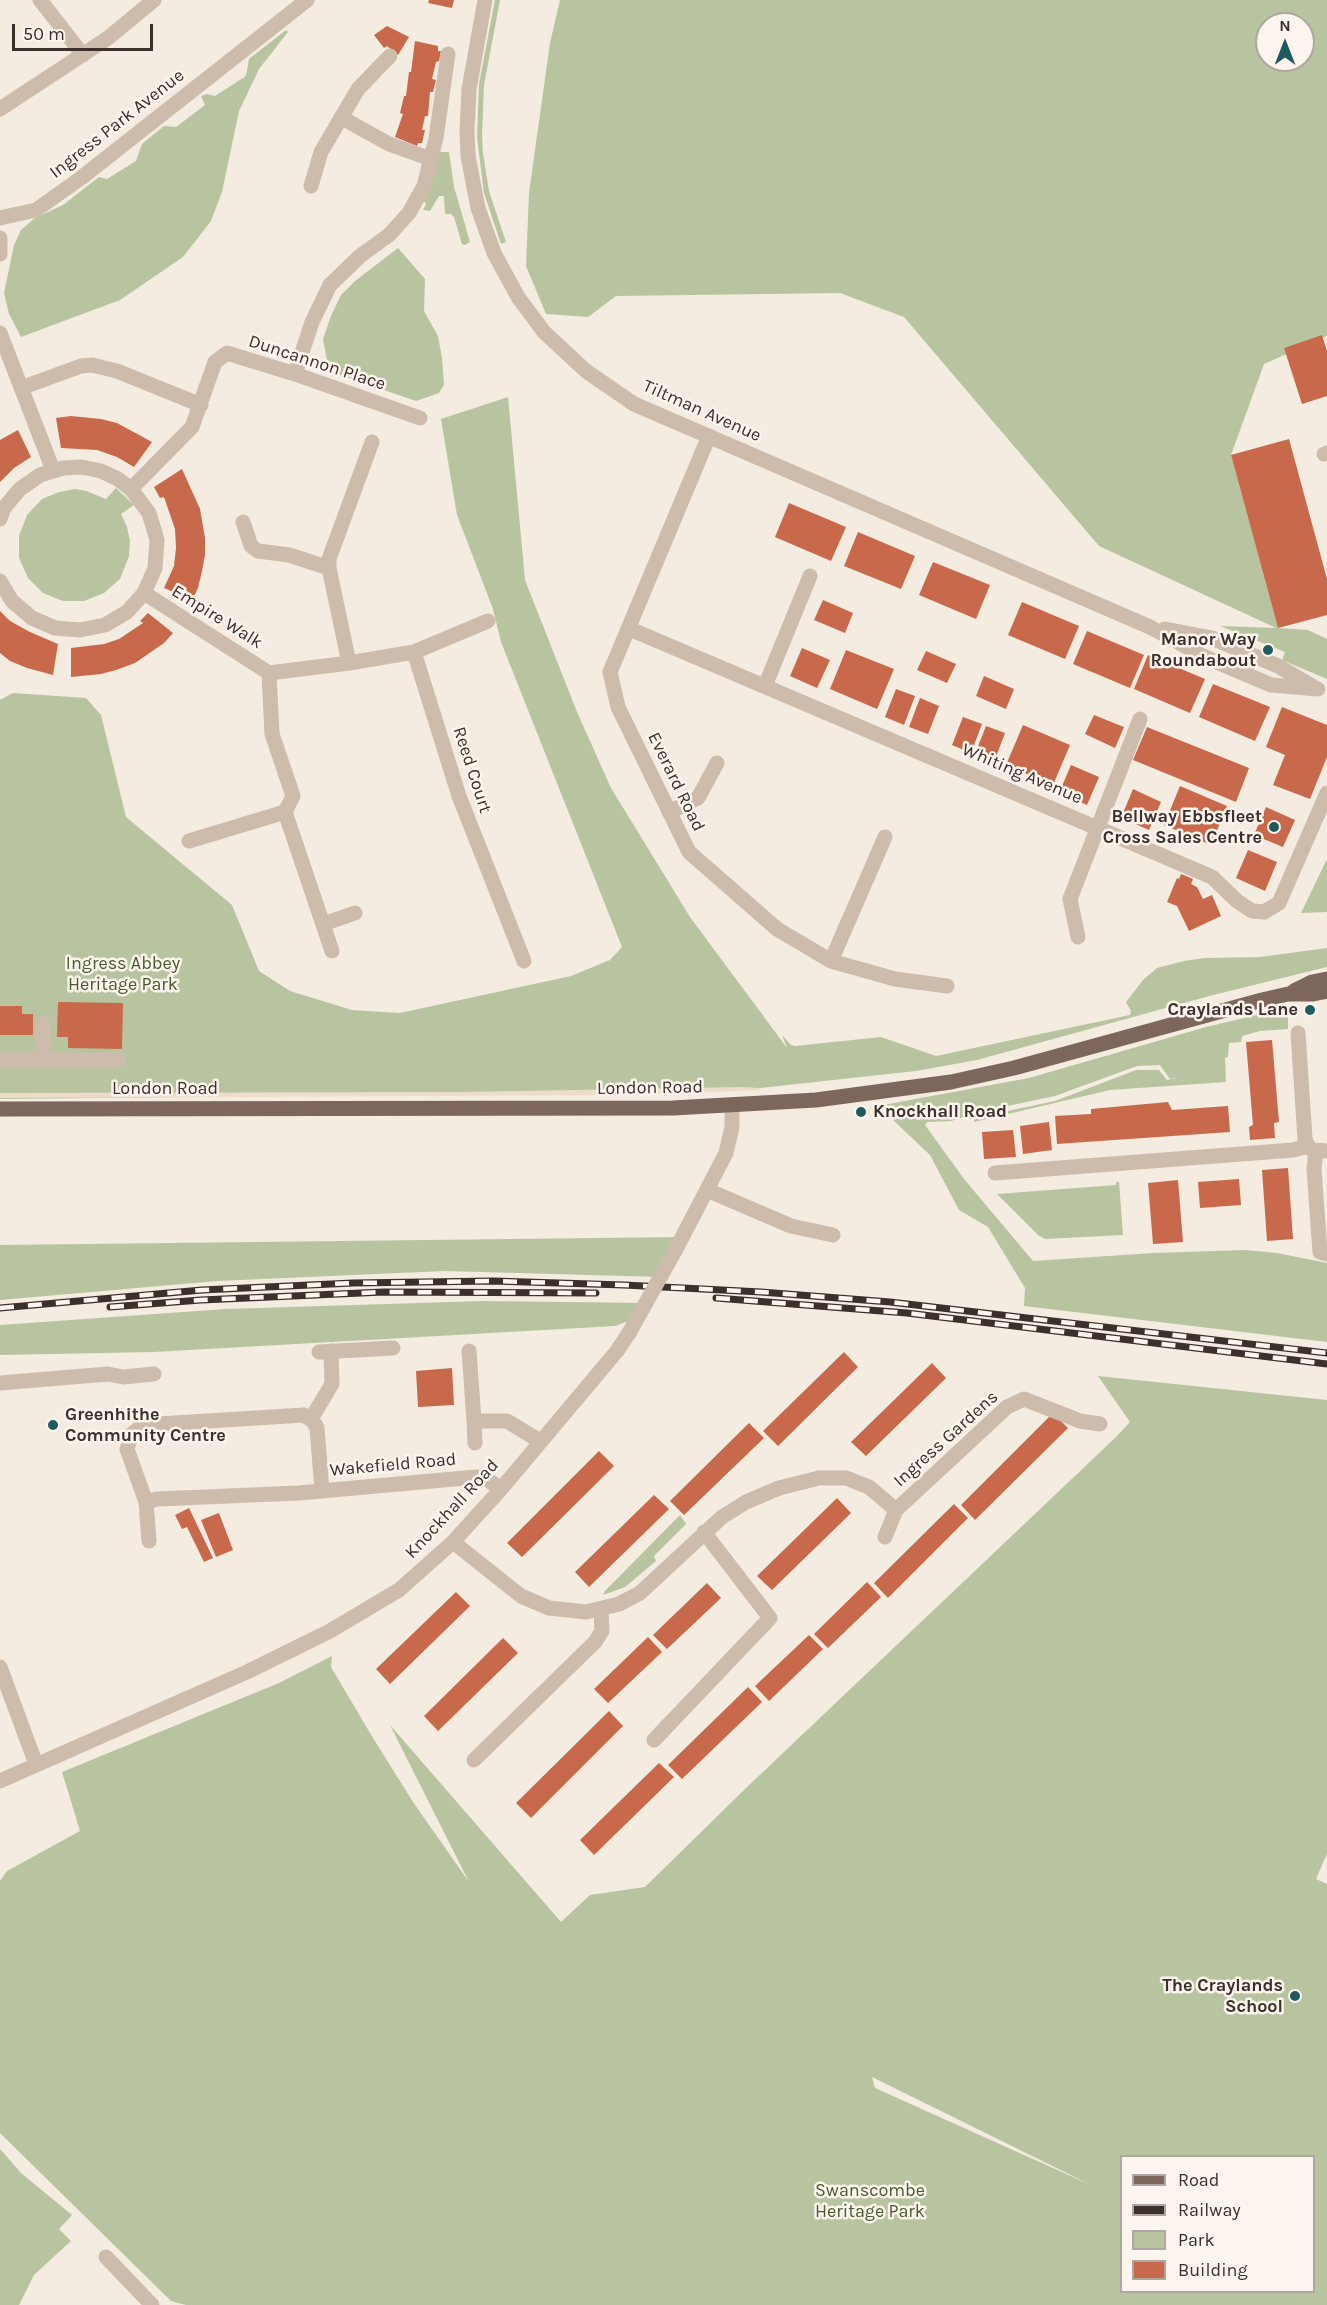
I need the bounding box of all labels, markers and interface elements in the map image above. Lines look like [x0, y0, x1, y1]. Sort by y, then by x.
scale bar [15, 12, 156, 50]
north arrow [1255, 12, 1315, 72]
text: N [1279, 16, 1291, 35]
text: 50 m [23, 23, 65, 45]
street label: Ingress Park Avenue [45, 65, 189, 183]
street label: Duncannon Place [246, 331, 388, 395]
street label: Tiltman Avenue [639, 375, 765, 447]
street label: Empire Walk [167, 580, 267, 654]
place label: Manor Way Roundabout [1151, 629, 1256, 672]
marker: Manor Way Roundabout [1261, 643, 1275, 657]
street label: Reed Court [448, 724, 496, 816]
street label: Everard Road [643, 729, 709, 835]
street label: Whiting Avenue [958, 739, 1086, 809]
place label: Bellway Ebbsfleet Cross Sales Centre [1103, 806, 1262, 848]
marker: Bellway Ebbsfleet Cross Sales Centre [1267, 820, 1281, 834]
park label: Ingress Abbey Heritage Park [66, 953, 180, 996]
place label: Craylands Lane [1167, 999, 1298, 1021]
marker: Craylands Lane [1303, 1003, 1317, 1017]
street label: London Road [597, 1076, 703, 1100]
street label: London Road [112, 1078, 218, 1100]
place label: Knockhall Road [873, 1101, 1007, 1123]
marker: Knockhall Road [854, 1105, 868, 1119]
street label: Ingress Gardens [889, 1386, 1003, 1492]
place label: Greenhithe Community Centre [65, 1404, 226, 1446]
marker: Greenhithe Community Centre [46, 1418, 60, 1432]
street label: Wakefield Road [329, 1449, 457, 1481]
street label: Knockhall Road [401, 1455, 503, 1563]
place label: The Craylands School [1162, 1975, 1283, 2018]
marker: The Craylands School [1288, 1989, 1302, 2003]
legend [1120, 2155, 1315, 2293]
text: Road [1178, 2169, 1219, 2191]
park label: Swanscombe Heritage Park [815, 2180, 925, 2222]
text: Railway [1178, 2199, 1241, 2221]
text: Park [1178, 2229, 1215, 2251]
text: Building [1178, 2259, 1248, 2281]

